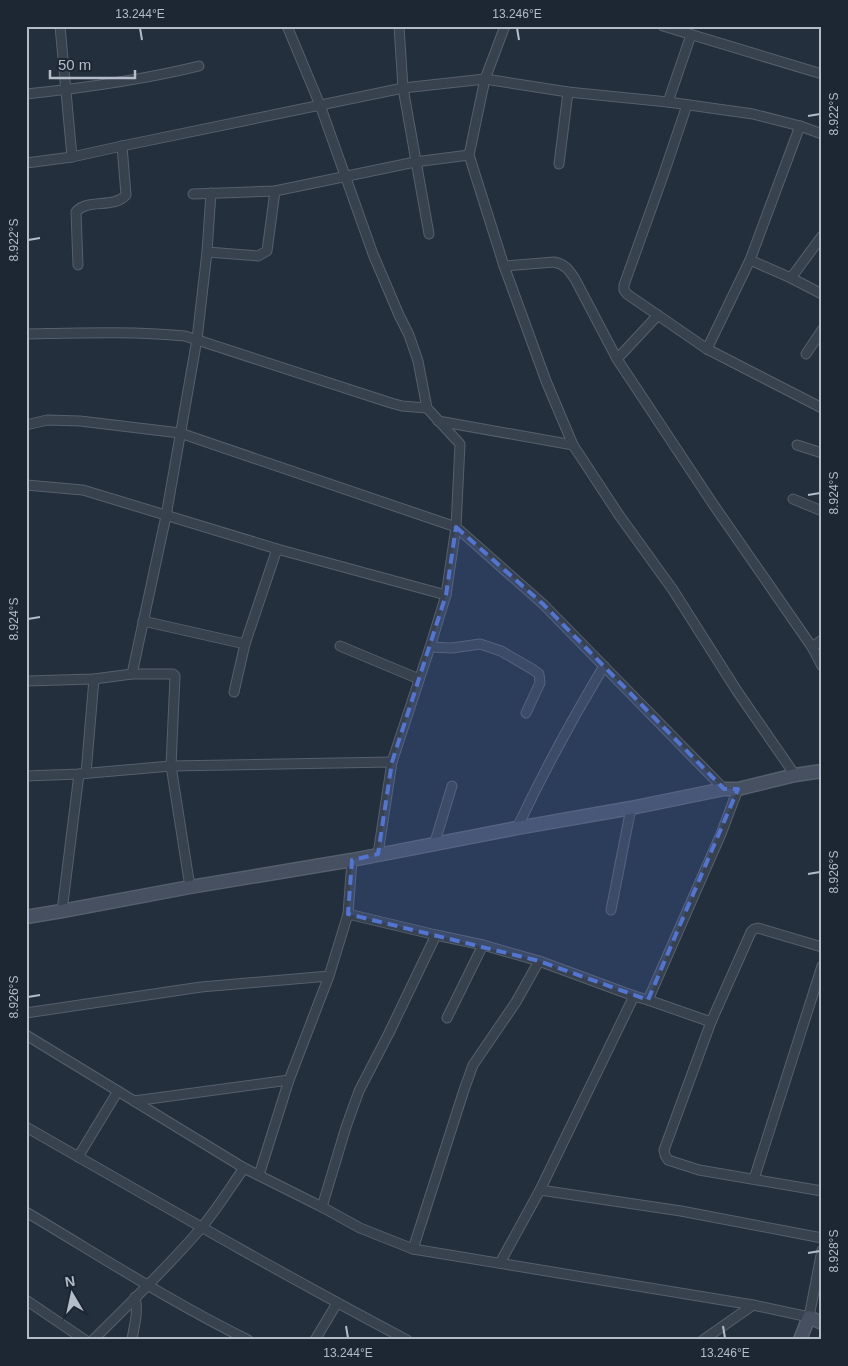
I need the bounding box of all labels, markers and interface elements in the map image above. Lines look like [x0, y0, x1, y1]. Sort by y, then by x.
text: 13.244°E [115, 7, 165, 21]
text: 13.246°E [492, 7, 542, 21]
scale bar [50, 48, 135, 80]
text: 50 m [58, 56, 91, 73]
text: 8.922°S [827, 93, 841, 135]
text: 8.922°S [7, 219, 21, 261]
text: 8.924°S [827, 472, 841, 514]
text: 8.924°S [7, 598, 21, 640]
text: 8.926°S [827, 851, 841, 893]
text: 8.926°S [7, 976, 21, 1018]
text: 8.928°S [827, 1230, 841, 1272]
north arrow [48, 1268, 98, 1318]
text: N [64, 1272, 76, 1290]
text: 13.244°E [323, 1346, 373, 1360]
text: 13.246°E [700, 1346, 750, 1360]

